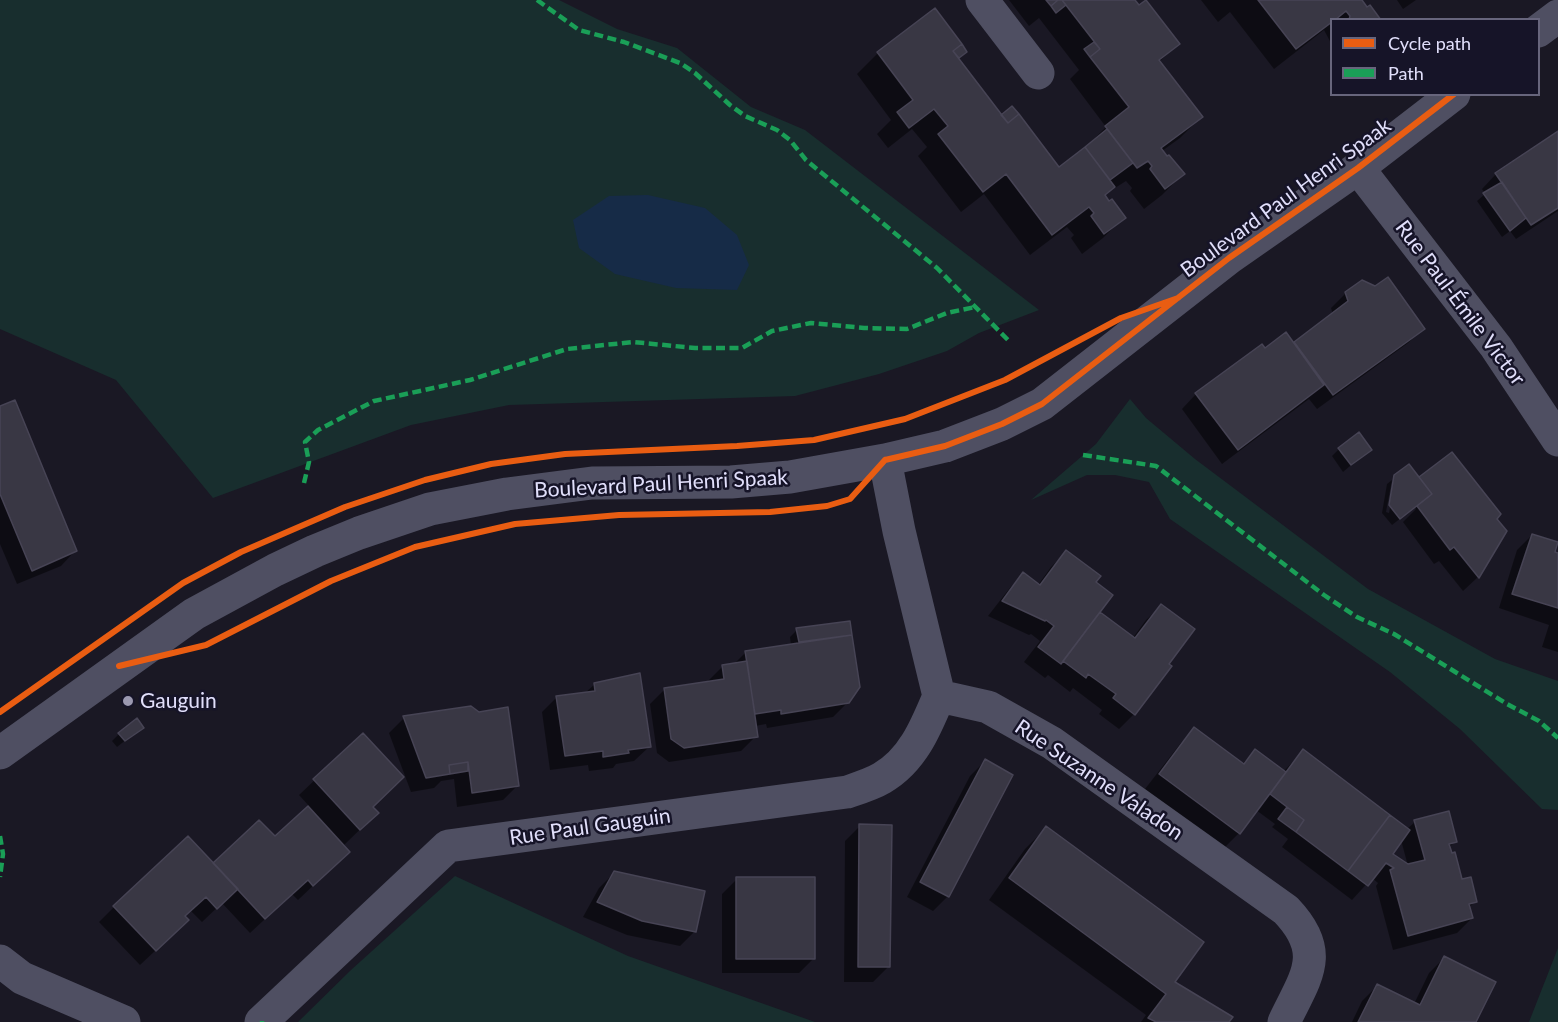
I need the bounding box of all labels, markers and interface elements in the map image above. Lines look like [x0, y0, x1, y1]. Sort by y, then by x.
legend [1330, 18, 1540, 96]
text: Cycle path [1388, 32, 1471, 54]
text: Path [1388, 62, 1424, 84]
street label: Boulevard Paul Henri Spaak [1176, 113, 1396, 283]
street label: Rue Paul-Émile Victor [1390, 216, 1530, 390]
street label: Boulevard Paul Henri Spaak [533, 465, 789, 503]
place label: Gauguin [140, 688, 217, 714]
marker: Gauguin [121, 694, 135, 708]
street label: Rue Suzanne Valadon [1010, 714, 1188, 846]
street label: Rue Paul Gauguin [508, 803, 672, 851]

